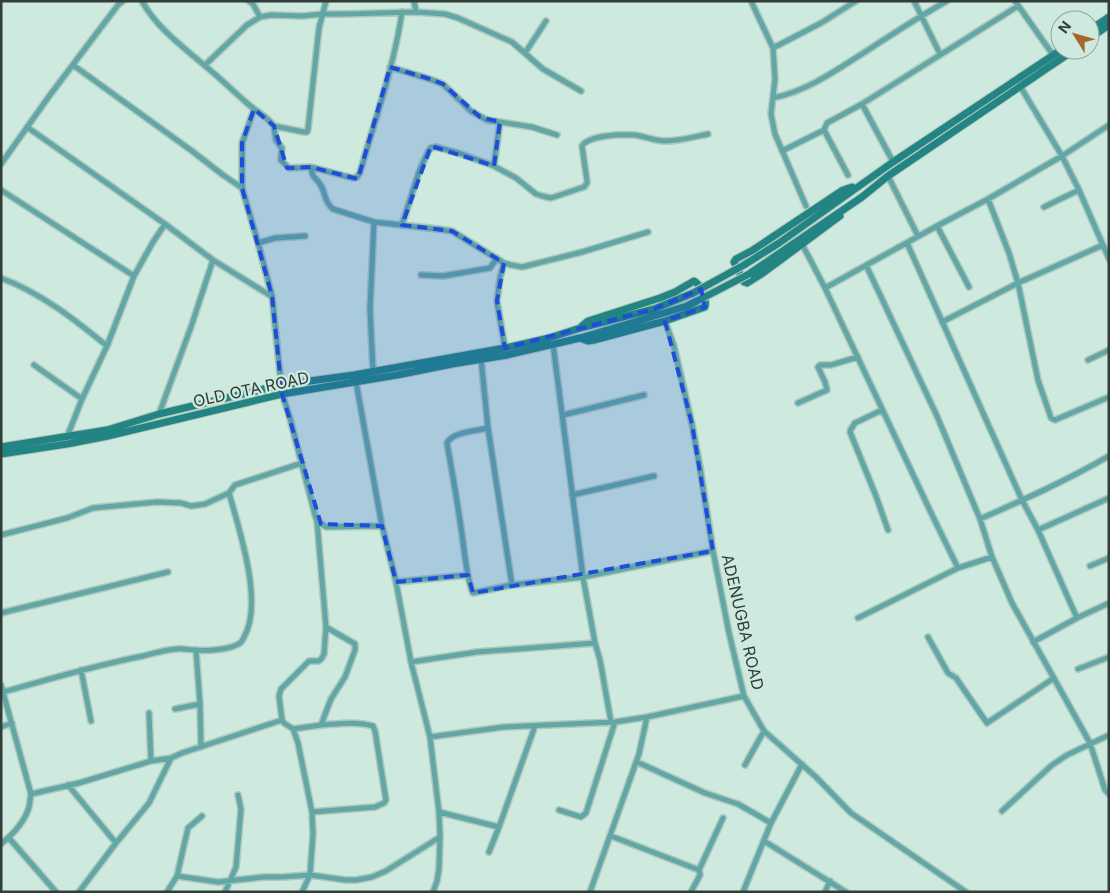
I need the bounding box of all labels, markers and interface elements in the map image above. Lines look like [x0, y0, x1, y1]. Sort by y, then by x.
north arrow [1050, 10, 1100, 60]
text: N [1054, 17, 1074, 36]
street label: OLD OTA ROAD [191, 367, 311, 411]
street label: ADENUGBA ROAD [718, 552, 768, 692]

